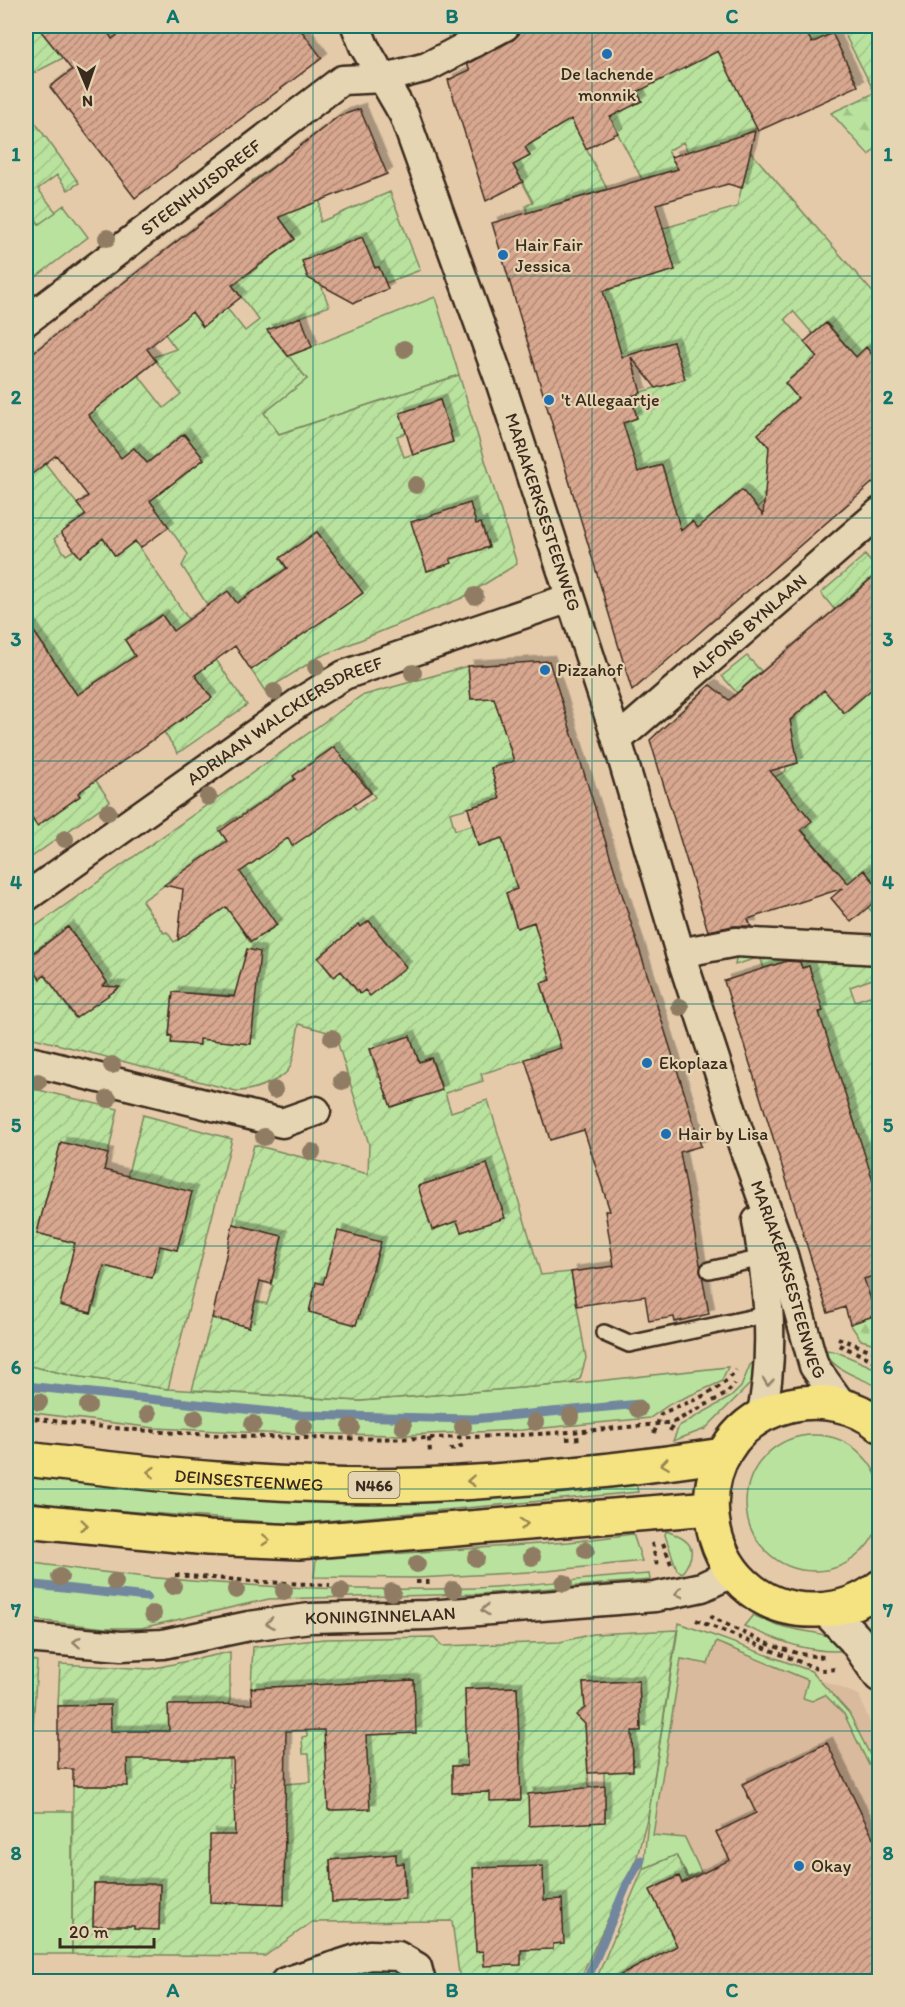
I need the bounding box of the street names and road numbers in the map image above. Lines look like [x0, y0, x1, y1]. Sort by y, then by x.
street label: STEENHUISDREEF [136, 134, 266, 241]
street label: MARIAKERKSESTEENWEG [500, 410, 585, 614]
street label: ALFONS BYNLAAN [686, 569, 811, 683]
street label: ADRIAAN WALCKIERSDREEF [183, 651, 386, 790]
street label: MARIAKERKSESTEENWEG [746, 1177, 831, 1383]
street label: DEINSESTEENWEG [174, 1464, 324, 1496]
road number: N466 [348, 1472, 400, 1498]
street label: KONINGINNELAAN [304, 1602, 456, 1629]

